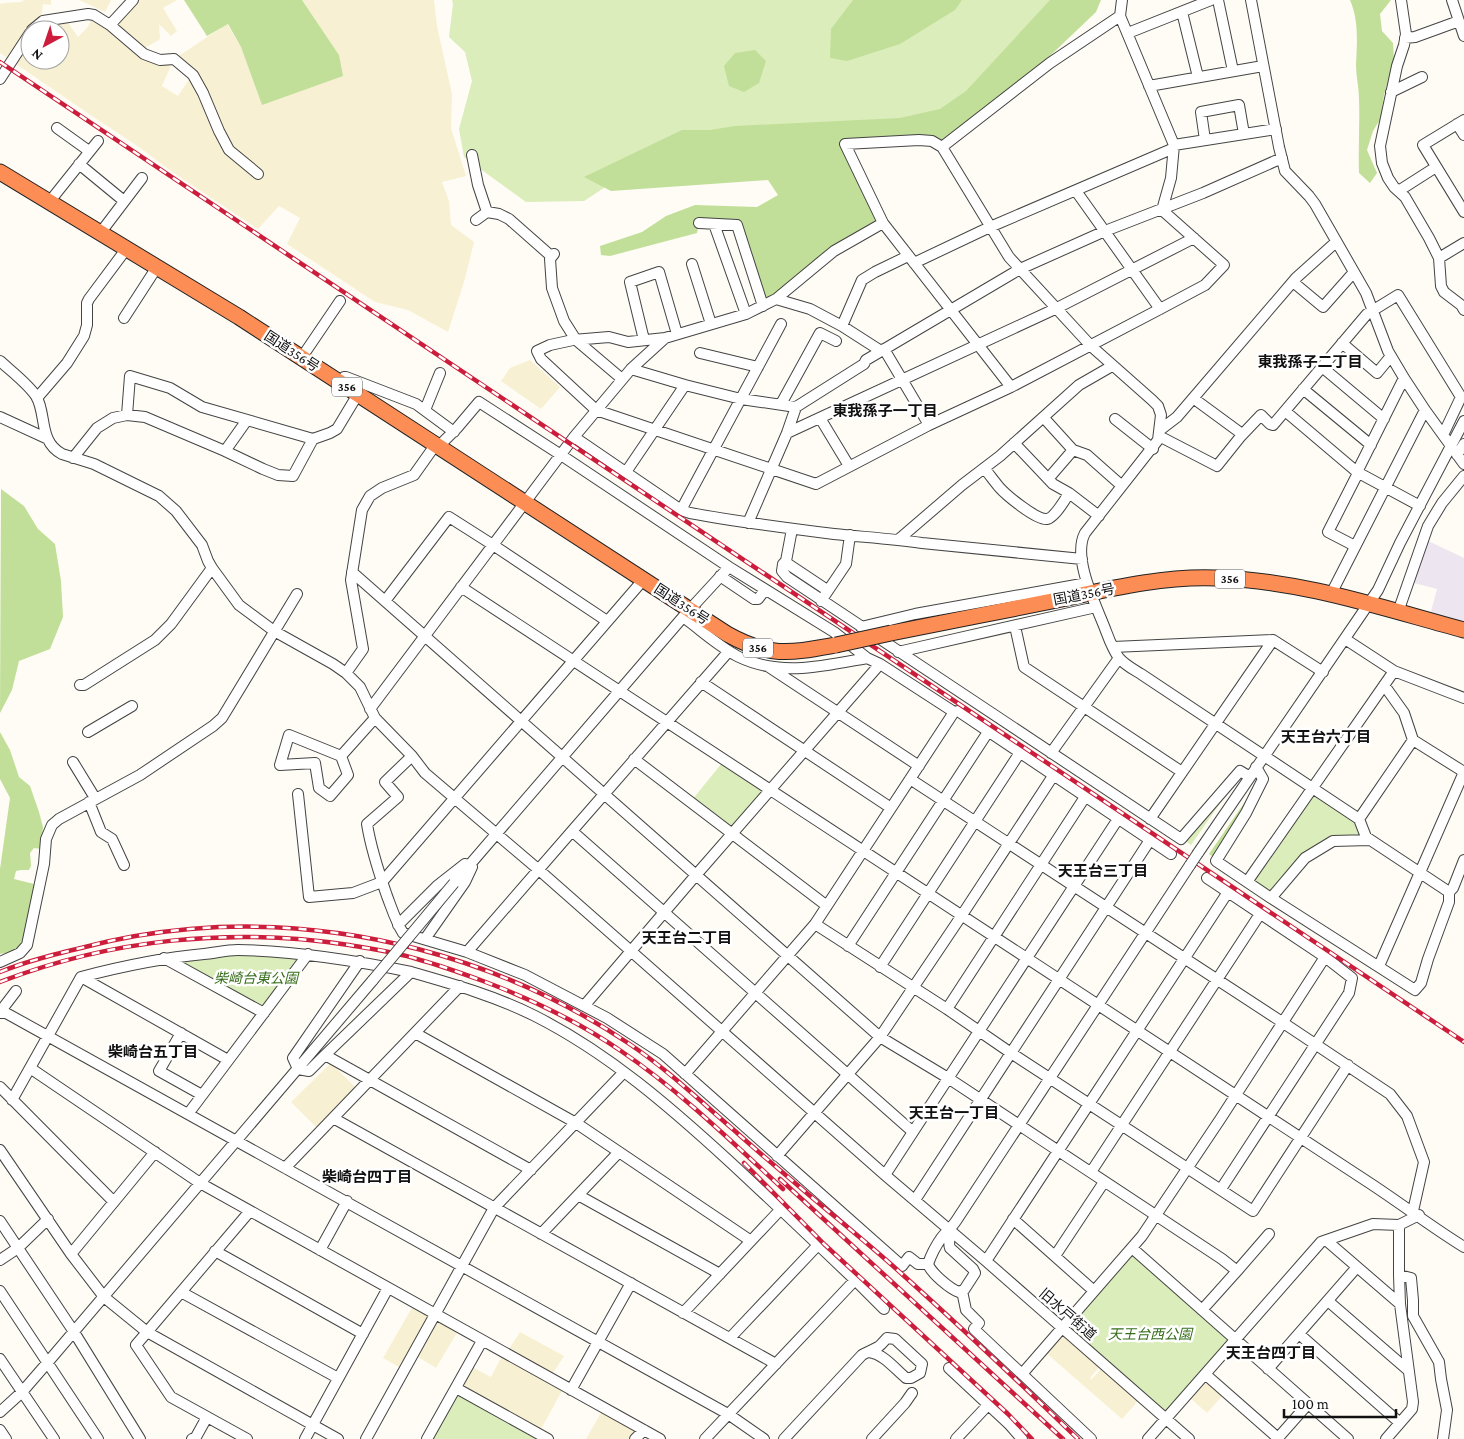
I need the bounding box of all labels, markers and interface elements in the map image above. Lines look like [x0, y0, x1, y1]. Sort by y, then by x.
north arrow [20, 20, 70, 70]
text: N [27, 45, 45, 64]
street label: 国道356号 [261, 327, 323, 375]
district label: 東我孫子二丁目 [1257, 354, 1363, 370]
road number: 356 [332, 378, 362, 397]
district label: 東我孫子一丁目 [832, 403, 938, 419]
road number: 356 [1215, 570, 1245, 588]
street label: 国道356号 [651, 580, 713, 628]
street label: 国道356号 [1052, 580, 1116, 608]
road number: 356 [743, 638, 773, 658]
district label: 天王台六丁目 [1281, 729, 1371, 745]
district label: 天王台三丁目 [1058, 863, 1148, 879]
district label: 天王台二丁目 [642, 930, 732, 946]
park label: 柴崎台東公園 [214, 970, 300, 986]
district label: 柴崎台五丁目 [108, 1044, 198, 1060]
district label: 天王台一丁目 [909, 1105, 999, 1121]
district label: 柴崎台四丁目 [322, 1169, 412, 1185]
street label: 旧水戸街道 [1036, 1285, 1100, 1343]
park label: 天王台西公園 [1108, 1326, 1194, 1342]
district label: 天王台四丁目 [1226, 1345, 1316, 1361]
scale bar [1284, 1386, 1396, 1418]
text: 100 m [1292, 1396, 1329, 1412]

